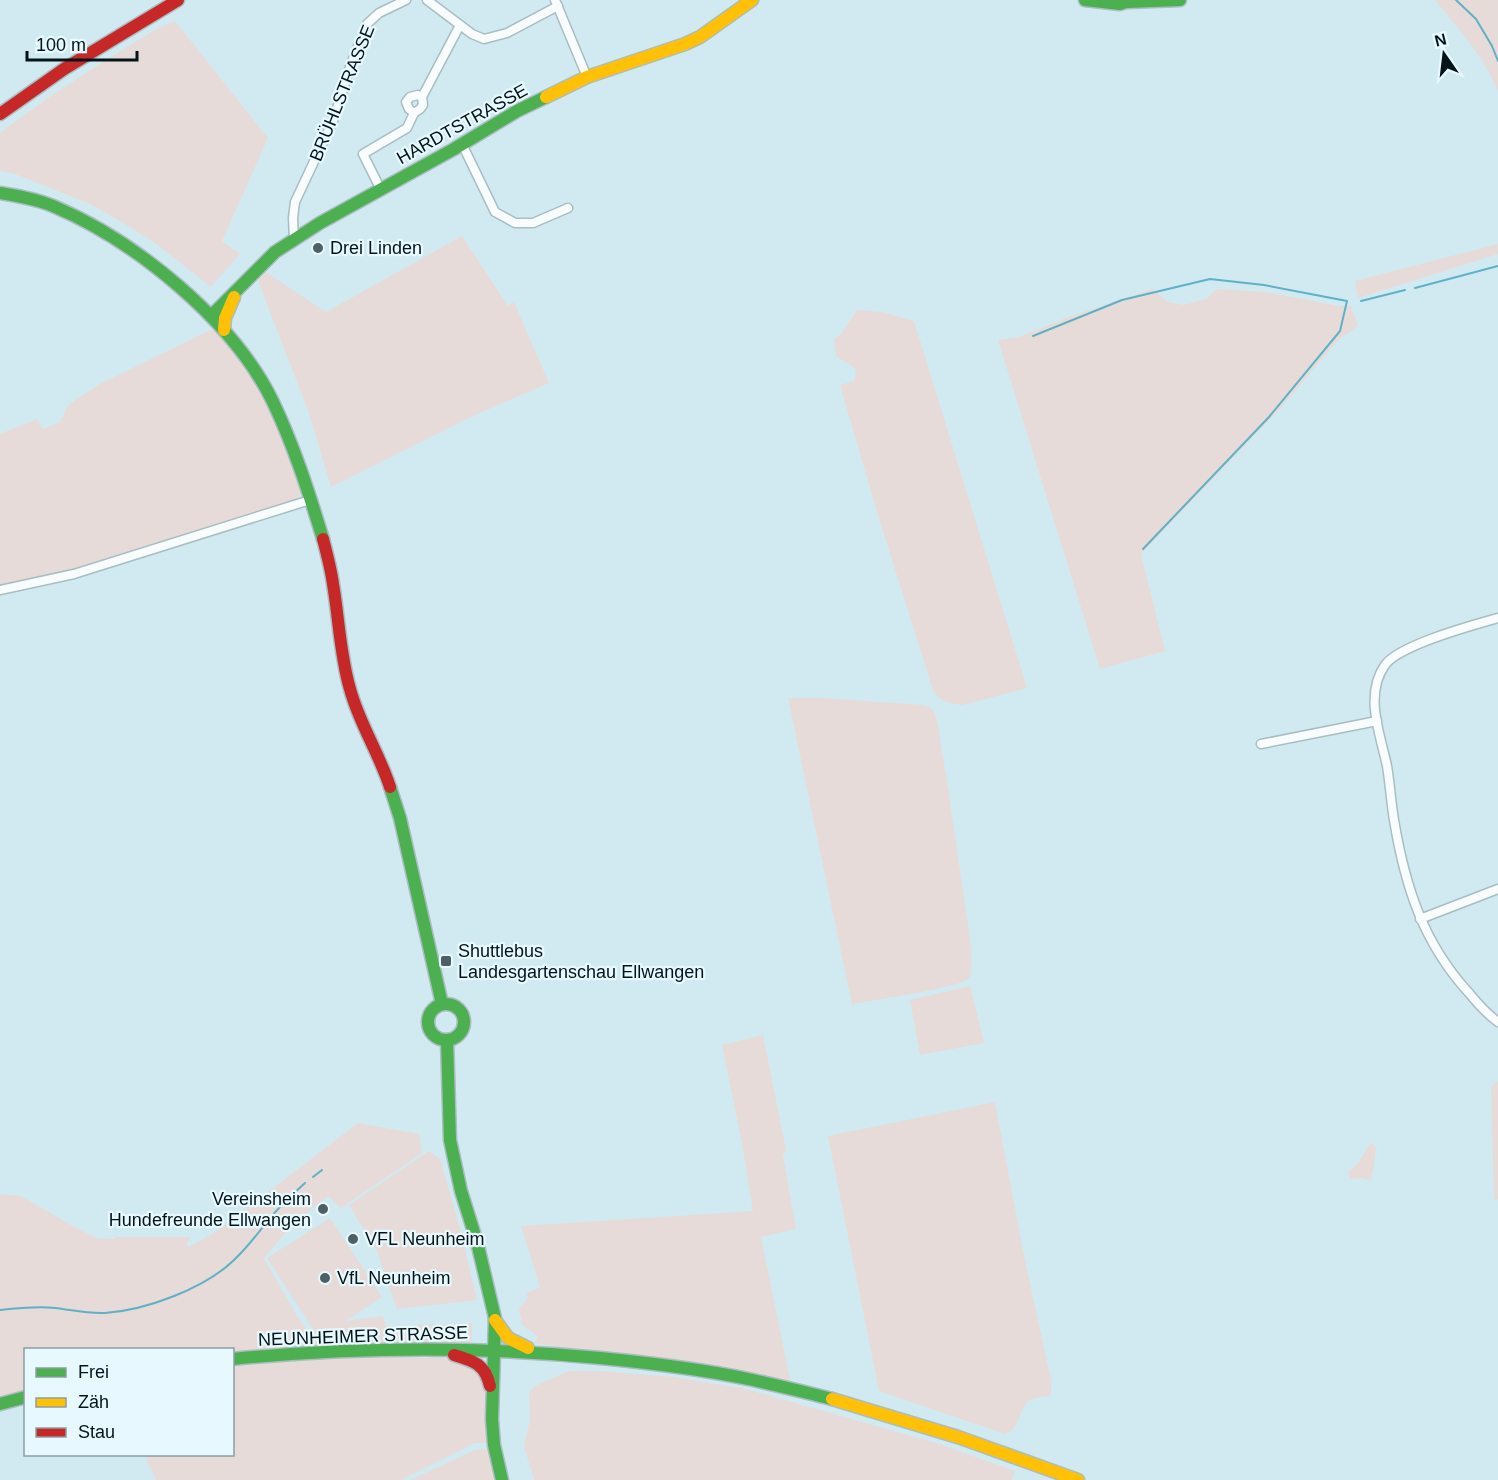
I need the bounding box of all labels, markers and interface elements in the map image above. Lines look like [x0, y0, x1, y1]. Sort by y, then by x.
street label: BRÜHLSTRASSE [306, 22, 378, 164]
scale bar [27, 24, 136, 62]
north arrow [1414, 24, 1474, 84]
text: N [1433, 30, 1448, 50]
text: 100 m [36, 35, 86, 55]
street label: HARDTSTRASSE [393, 80, 531, 168]
place label: Drei Linden [330, 238, 422, 258]
marker: Drei Linden [311, 241, 325, 255]
place label: Shuttlebus Landesgartenschau Ellwangen [458, 941, 704, 982]
marker: Shuttlebus Landesgartenschau Ellwangen [439, 954, 453, 968]
place label: Vereinsheim Hundefreunde Ellwangen [109, 1189, 311, 1230]
marker: Vereinsheim Hundefreunde Ellwangen [316, 1202, 330, 1216]
place label: VFL Neunheim [365, 1229, 484, 1249]
marker: VFL Neunheim [346, 1232, 360, 1246]
place label: VfL Neunheim [337, 1268, 450, 1288]
marker: VfL Neunheim [318, 1271, 332, 1285]
street label: NEUNHEIMER STRASSE [258, 1322, 468, 1350]
legend [24, 1348, 234, 1456]
text: Frei [78, 1362, 109, 1382]
text: Zäh [78, 1392, 109, 1412]
text: Stau [78, 1422, 115, 1442]

